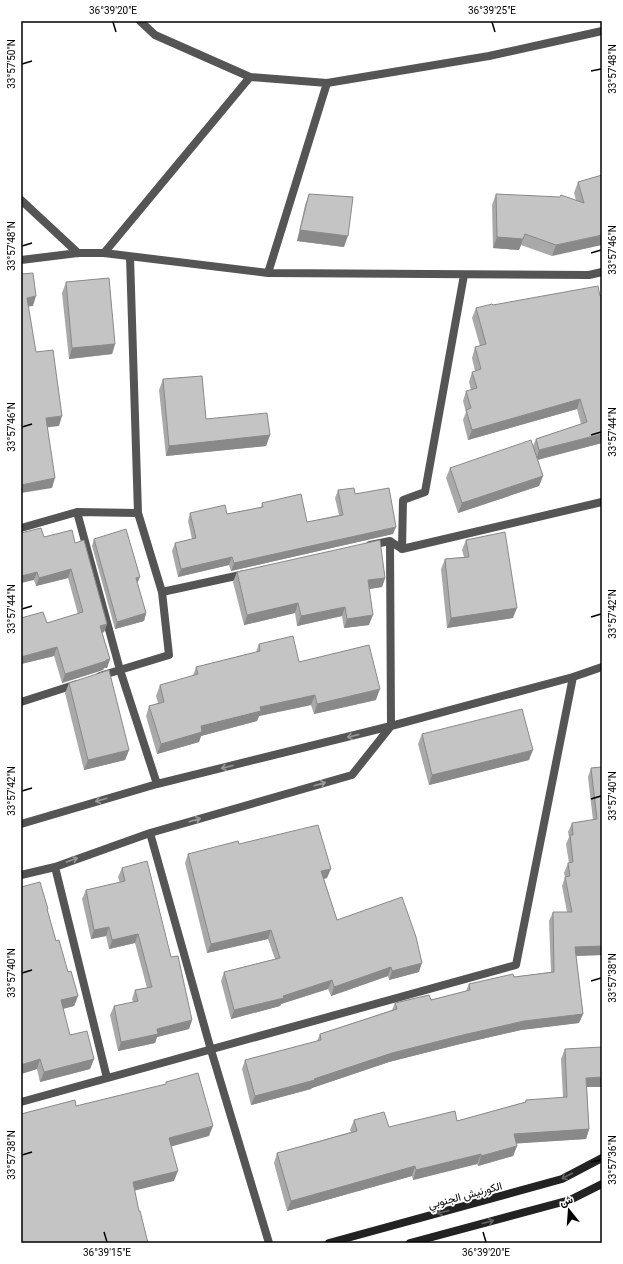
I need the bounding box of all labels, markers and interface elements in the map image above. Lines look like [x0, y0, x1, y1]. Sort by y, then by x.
text: 36°39'20"E [89, 5, 137, 16]
text: 36°39'25"E [468, 5, 516, 16]
text: 33°57'50"N [6, 39, 17, 89]
text: 33°57'48"N [607, 44, 618, 94]
text: 33°57'48"N [6, 221, 17, 271]
text: 33°57'46"N [607, 225, 618, 275]
text: 33°57'46"N [6, 402, 17, 452]
text: 33°57'44"N [607, 407, 618, 457]
text: 33°57'44"N [6, 584, 17, 634]
text: 33°57'42"N [607, 589, 618, 639]
one-way arrow [347, 732, 360, 740]
one-way arrow [221, 763, 234, 771]
text: 33°57'42"N [6, 766, 17, 816]
text: 33°57'40"N [607, 771, 618, 821]
one-way arrow [314, 780, 327, 787]
one-way arrow [95, 797, 108, 804]
one-way arrow [189, 816, 202, 823]
one-way arrow [66, 856, 78, 864]
text: 33°57'40"N [6, 948, 17, 998]
text: 33°57'38"N [607, 953, 618, 1003]
text: 33°57'38"N [6, 1130, 17, 1180]
text: 33°57'36"N [607, 1135, 618, 1185]
one-way arrow [562, 1173, 574, 1180]
street label: الكورنيش الجنوبي [427, 1179, 504, 1214]
north arrow [549, 1190, 589, 1230]
text: ش [558, 1193, 574, 1209]
one-way arrow [436, 1209, 449, 1216]
one-way arrow [482, 1218, 495, 1225]
text: 36°39'15"E [83, 1247, 131, 1258]
text: 36°39'20"E [462, 1247, 510, 1258]

